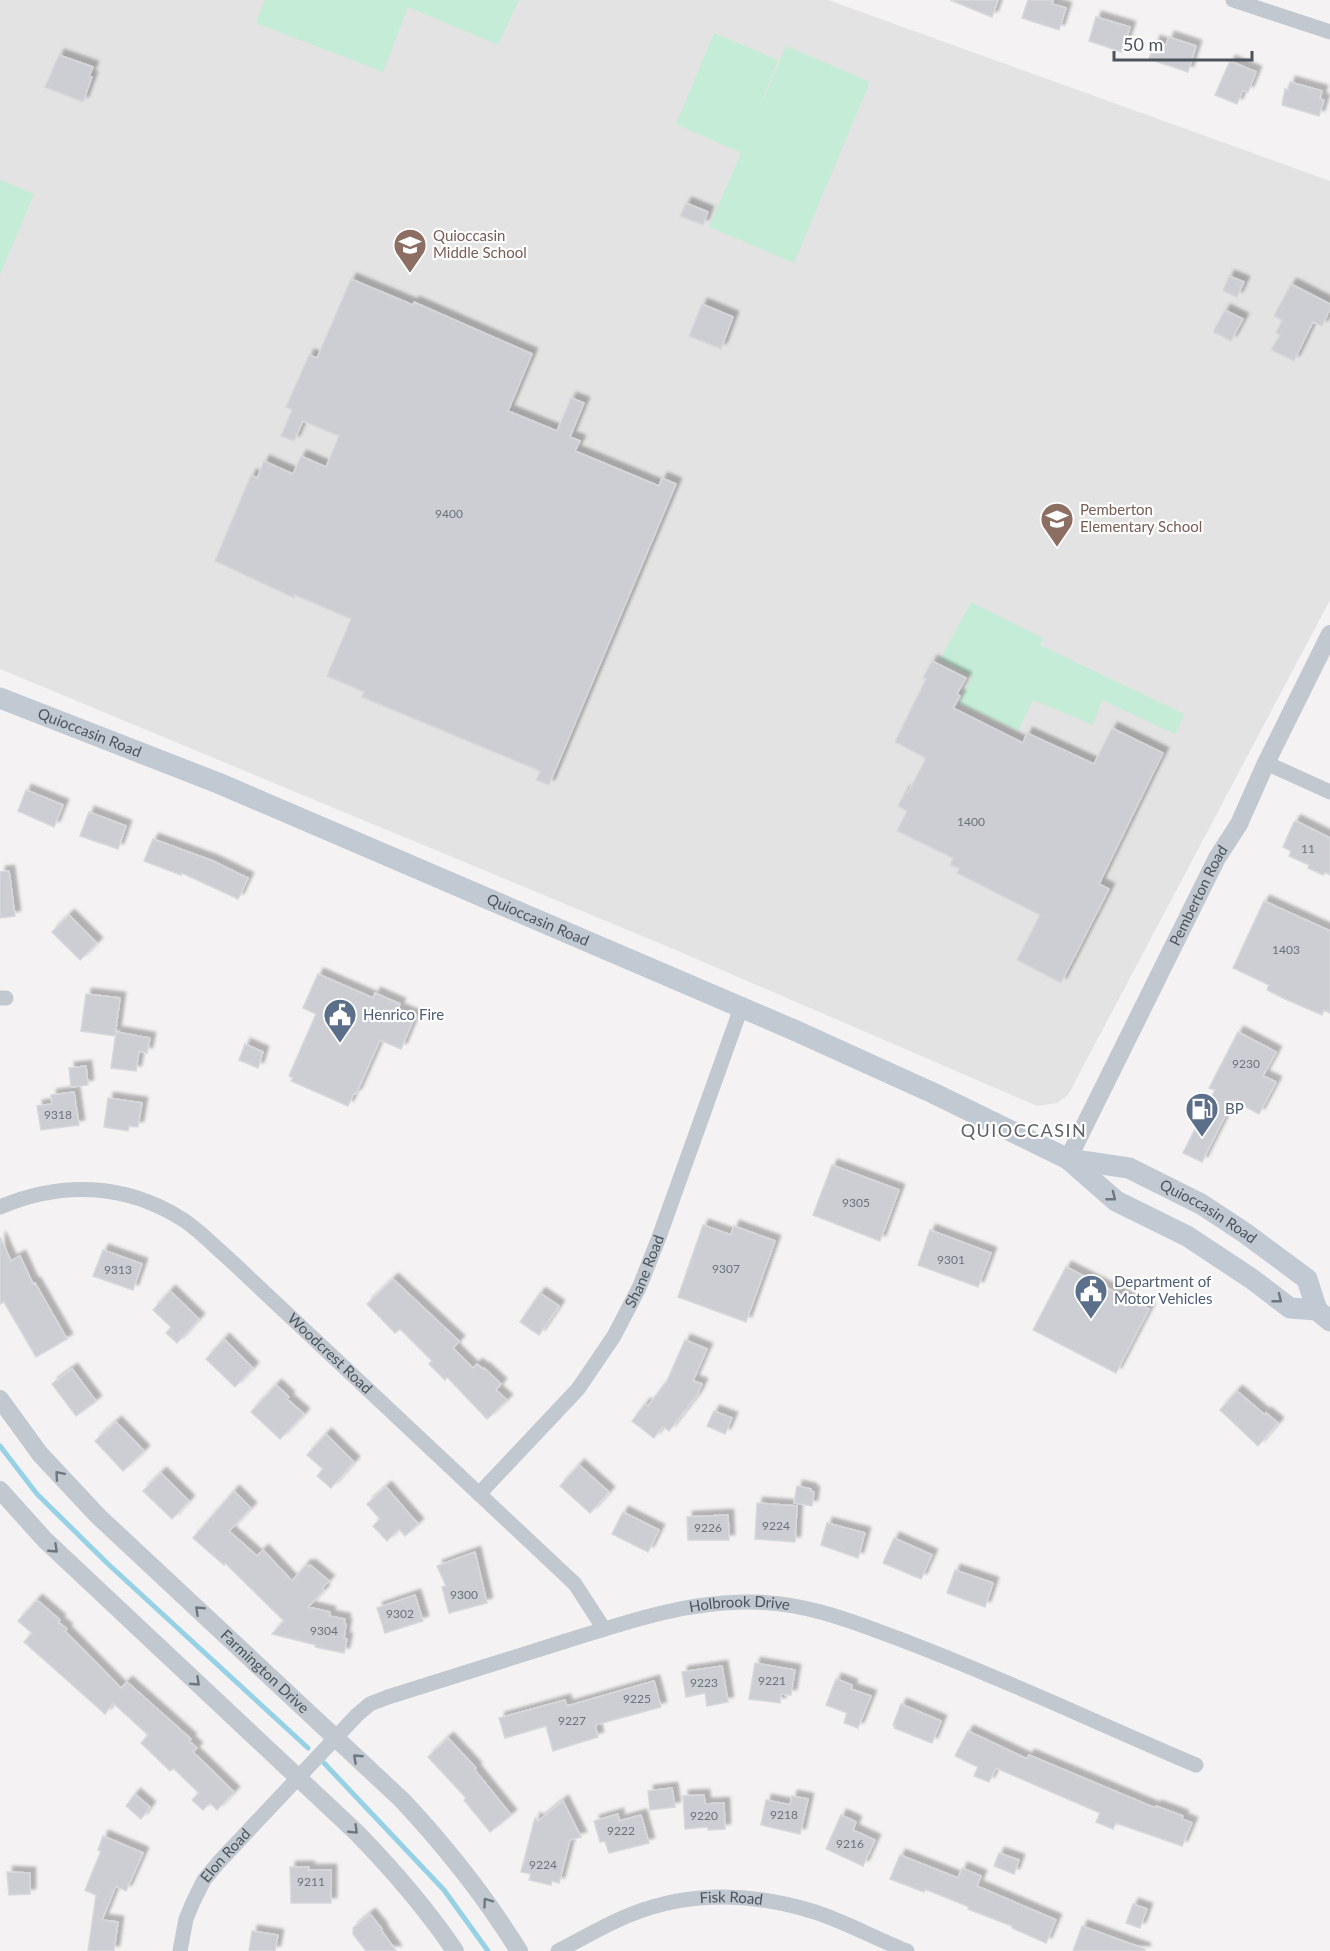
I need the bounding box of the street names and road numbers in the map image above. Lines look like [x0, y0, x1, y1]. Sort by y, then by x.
street label: Quioccasin Road [35, 704, 144, 760]
street label: Pemberton Road [1165, 842, 1231, 948]
street label: Quioccasin Road [484, 889, 592, 949]
street label: Quioccasin Road [1157, 1175, 1261, 1247]
street label: Shane Road [620, 1232, 667, 1310]
street label: Woodcrest Road [284, 1309, 376, 1397]
street label: Holbrook Drive [688, 1592, 791, 1615]
street label: Farmington Drive [217, 1625, 313, 1717]
street label: Elon Road [196, 1824, 254, 1886]
street label: Fisk Road [699, 1887, 764, 1908]

